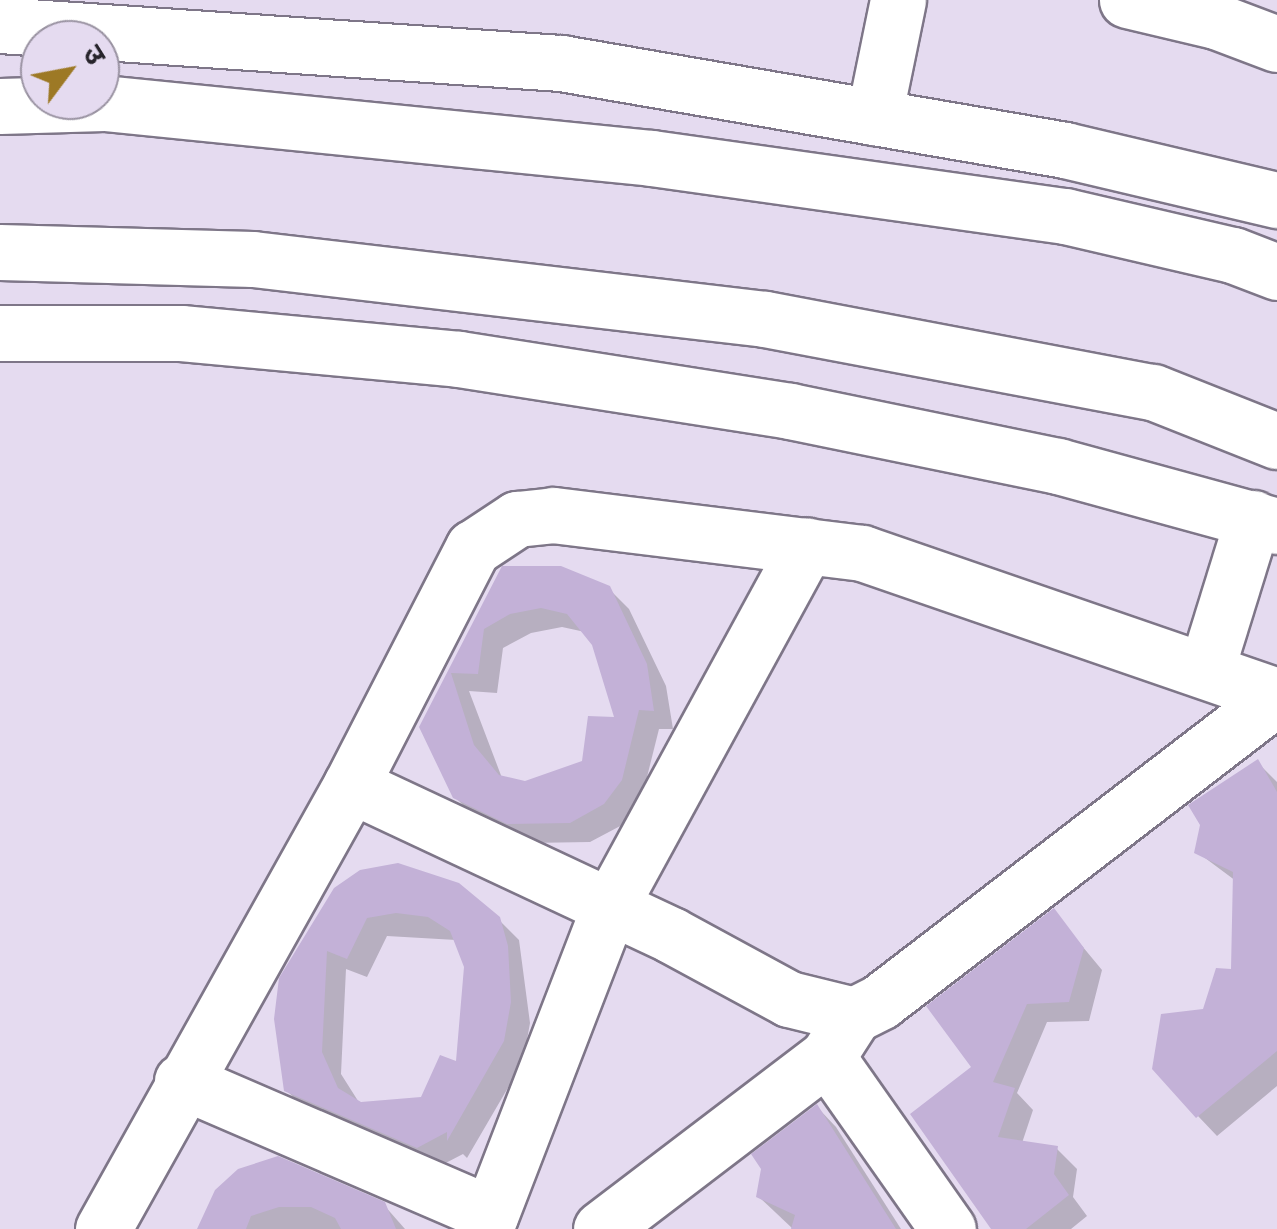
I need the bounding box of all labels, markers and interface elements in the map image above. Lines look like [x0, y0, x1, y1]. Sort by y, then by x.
north arrow [20, 20, 120, 120]
text: उ [72, 38, 115, 73]

